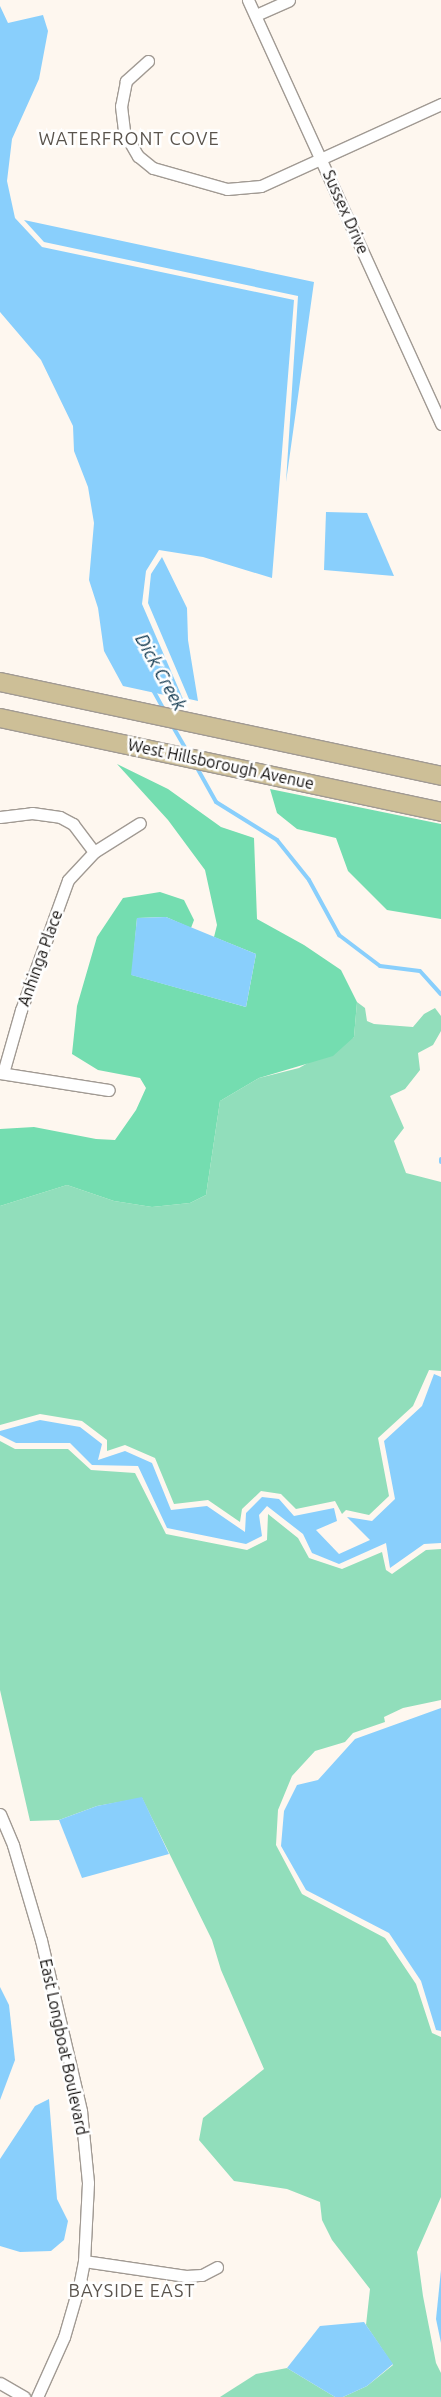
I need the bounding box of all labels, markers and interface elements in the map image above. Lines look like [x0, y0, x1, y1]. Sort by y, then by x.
district label: WATERFRONT COVE [37, 127, 221, 149]
street label: Sussex Drive [319, 167, 373, 257]
water label: Dick Creek [131, 630, 191, 714]
street label: West Hillsborough Avenue [126, 735, 316, 793]
street label: Anhinga Place [14, 907, 66, 1009]
street label: East Longboat Boulevard [36, 1957, 92, 2137]
district label: BAYSIDE EAST [67, 2279, 197, 2301]

